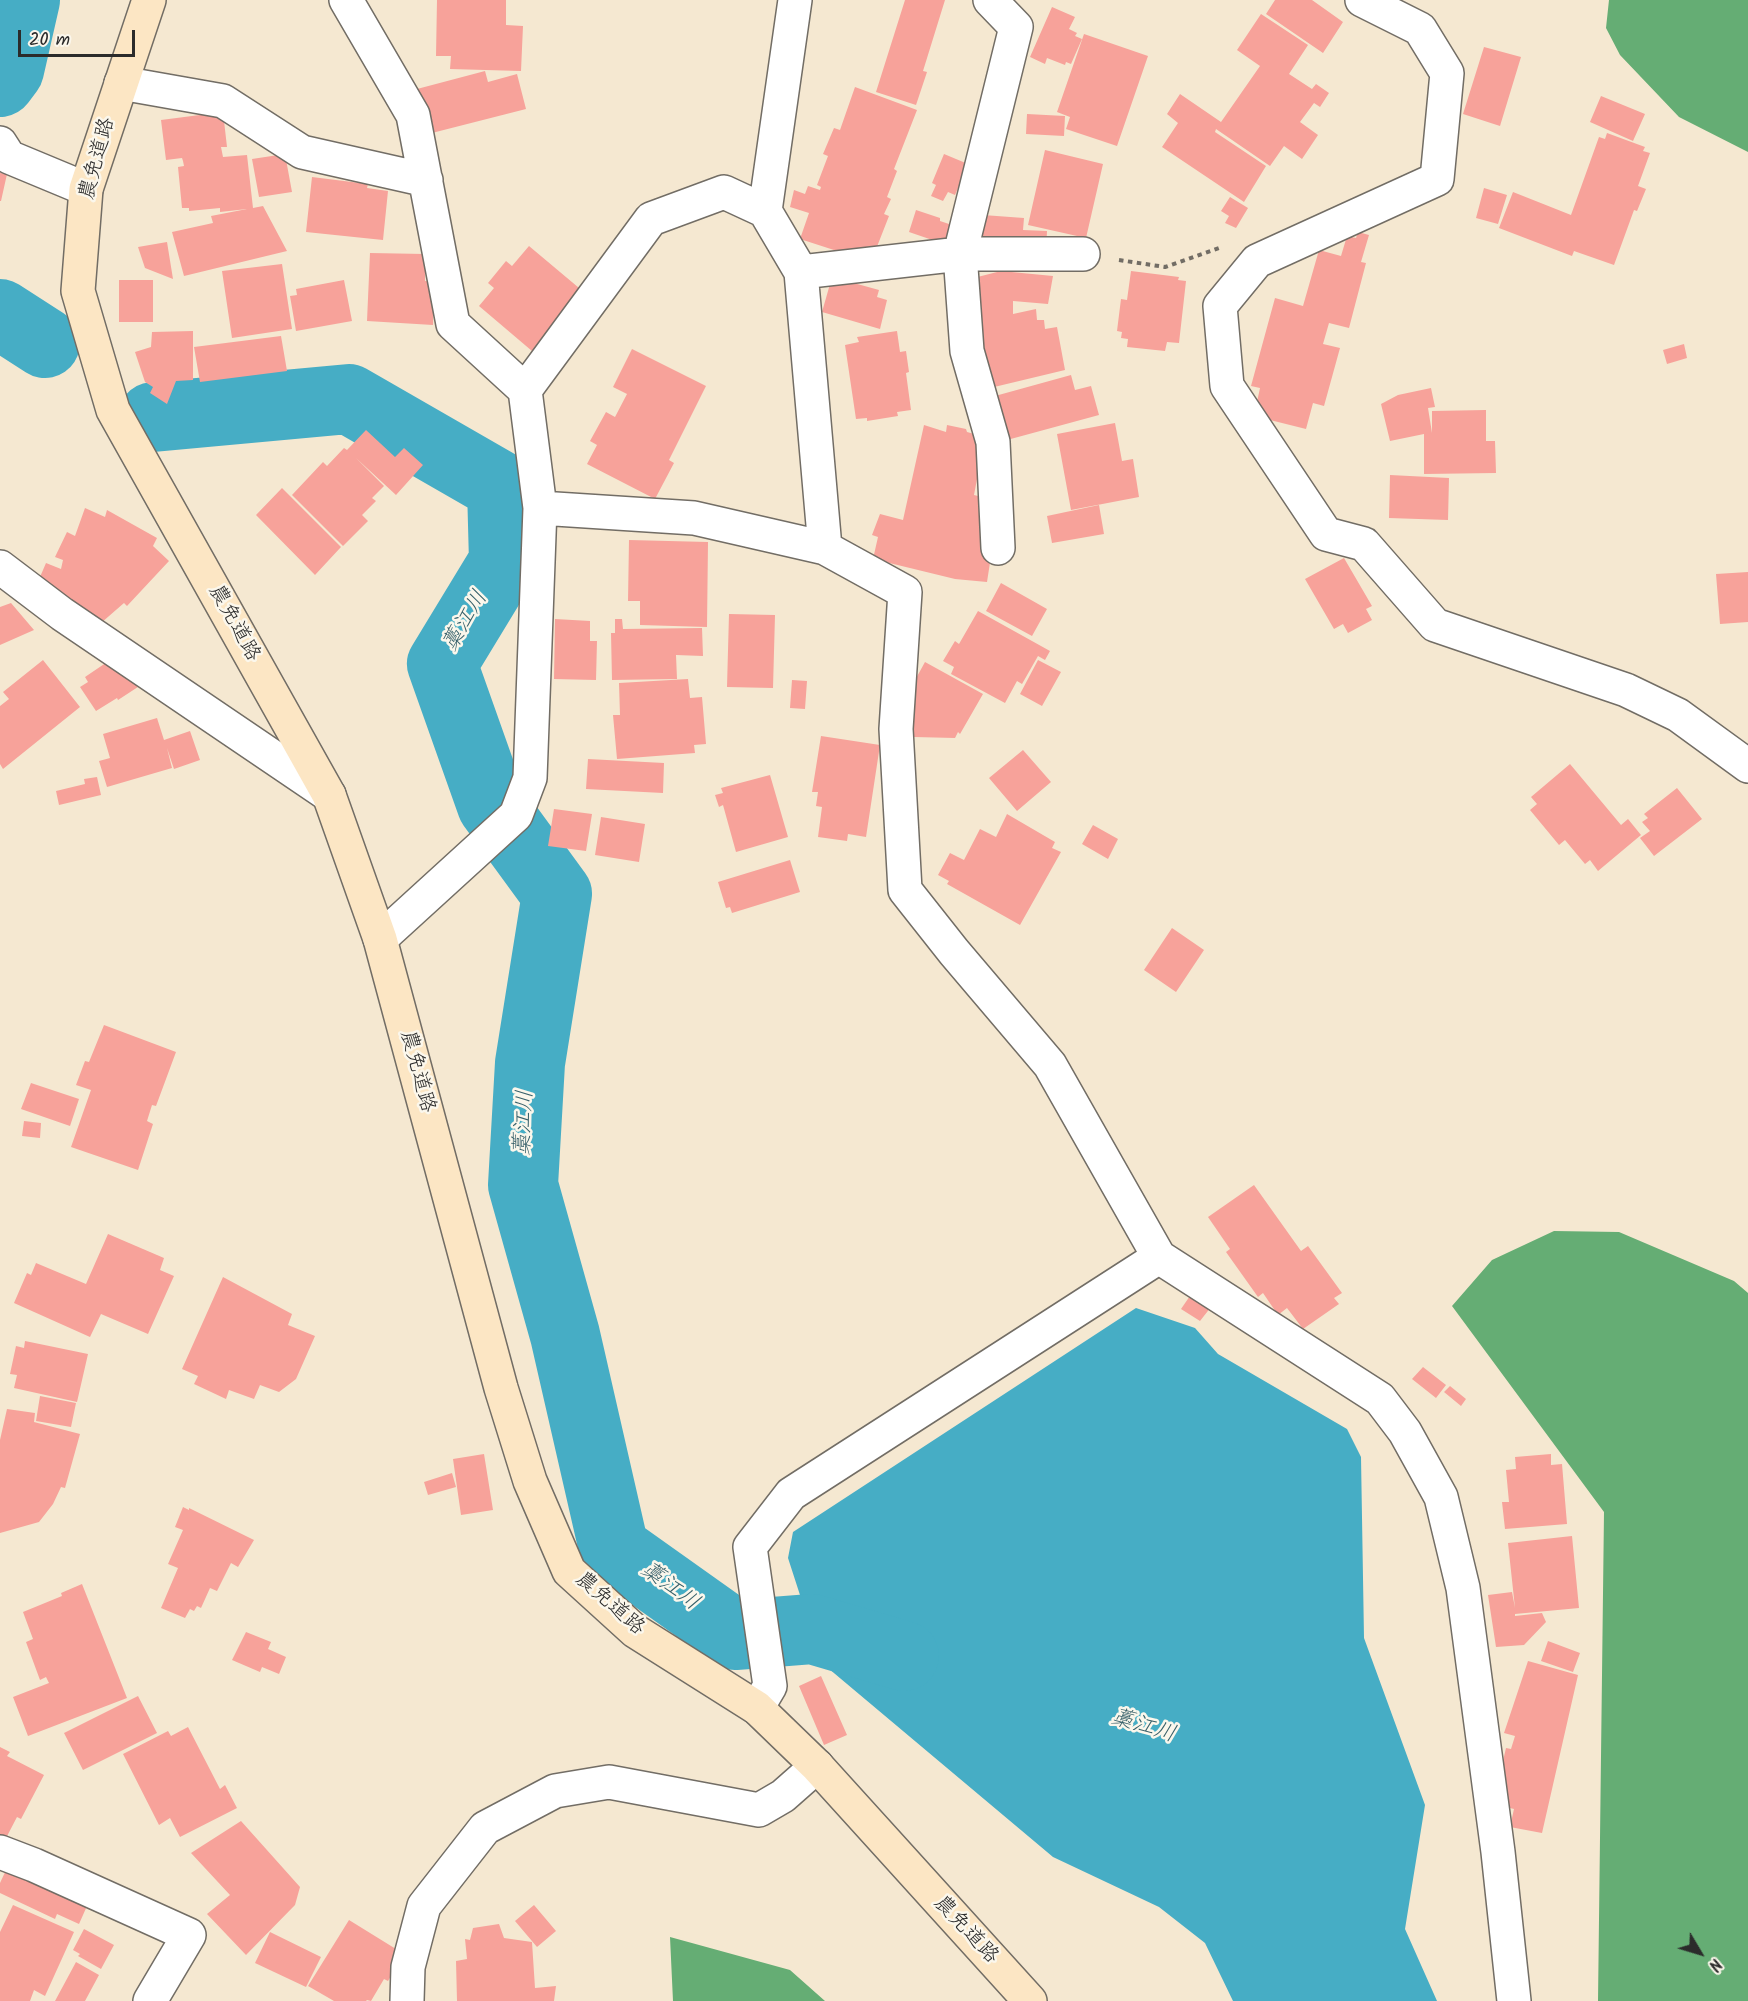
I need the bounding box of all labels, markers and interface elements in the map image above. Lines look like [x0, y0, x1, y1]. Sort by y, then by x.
scale bar [21, 18, 138, 56]
text: 20 m [29, 26, 70, 55]
street label: 農免道路 [76, 115, 122, 203]
street label: 農免道路 [202, 581, 264, 667]
water label: 藁江川 [439, 587, 495, 657]
street label: 農免道路 [393, 1028, 439, 1116]
water label: 藁江川 [511, 1089, 541, 1157]
water label: 藁江川 [635, 1558, 703, 1618]
street label: 農免道路 [569, 1568, 649, 1642]
water label: 藁江川 [1108, 1706, 1178, 1750]
street label: 農免道路 [927, 1892, 1003, 1970]
north arrow [1670, 1923, 1730, 1983]
text: N [1702, 1953, 1728, 1976]

